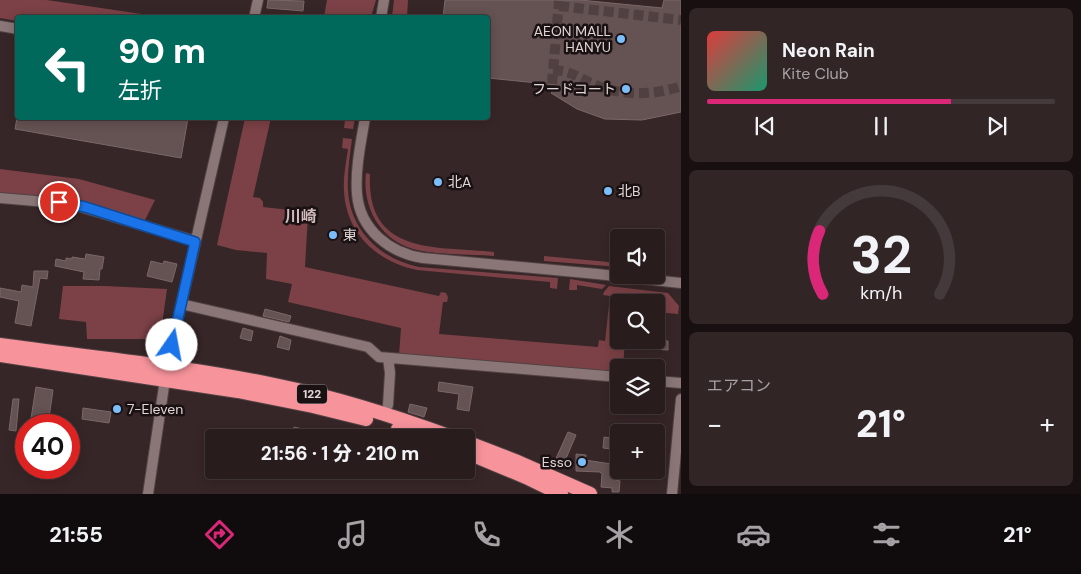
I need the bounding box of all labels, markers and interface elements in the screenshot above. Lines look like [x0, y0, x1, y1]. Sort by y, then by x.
place label: AEON MALL HANYU [534, 22, 611, 56]
text: 90 m [118, 28, 206, 74]
marker: AEON MALL HANYU [615, 33, 627, 45]
icon: left [35, 35, 100, 100]
text: Neon Rain [782, 38, 875, 63]
text: Kite Club [782, 63, 849, 84]
text: 左折 [118, 76, 162, 105]
place label: フードコート [532, 80, 616, 98]
marker: フードコート [620, 83, 632, 95]
icon: previous [751, 112, 779, 140]
icon: pause [867, 112, 895, 140]
icon: next [983, 112, 1011, 140]
place label: 北A [448, 173, 471, 191]
marker: 北A [432, 176, 444, 188]
pin [38, 181, 80, 223]
place label: 北B [618, 182, 640, 200]
marker: 北B [602, 185, 614, 197]
icon: arrive [45, 188, 73, 216]
district label: 川崎 [285, 206, 317, 227]
text: 32 [850, 221, 912, 289]
place label: 東 [343, 226, 357, 244]
marker: 東 [327, 229, 339, 241]
map controls [610, 229, 665, 479]
button: sound [610, 229, 665, 284]
text: km/h [860, 281, 902, 305]
button: search [610, 294, 665, 349]
position arrow [145, 318, 197, 370]
button: layers [610, 359, 665, 414]
text: エアコン [707, 375, 771, 396]
road number: 122 [297, 384, 327, 404]
text: 21° [856, 399, 906, 449]
place label: 7-Eleven [127, 400, 183, 418]
marker: 7-Eleven [111, 403, 123, 415]
text: − [707, 406, 722, 443]
text: + [1040, 406, 1055, 443]
speed limit sign: 40 [15, 414, 80, 479]
button: + [610, 424, 665, 479]
text: 21:56 · 1 分 · 210 m [261, 441, 419, 466]
place label: Esso [542, 453, 572, 471]
marker: Esso [576, 456, 588, 468]
icon: directions [202, 517, 237, 552]
icon: music [335, 517, 370, 552]
icon: phone [469, 517, 504, 552]
icon: climate [602, 517, 637, 552]
icon: car [736, 517, 771, 552]
icon: filters [869, 517, 904, 552]
text: 21:55 [49, 520, 103, 549]
text: 21° [1003, 520, 1032, 549]

